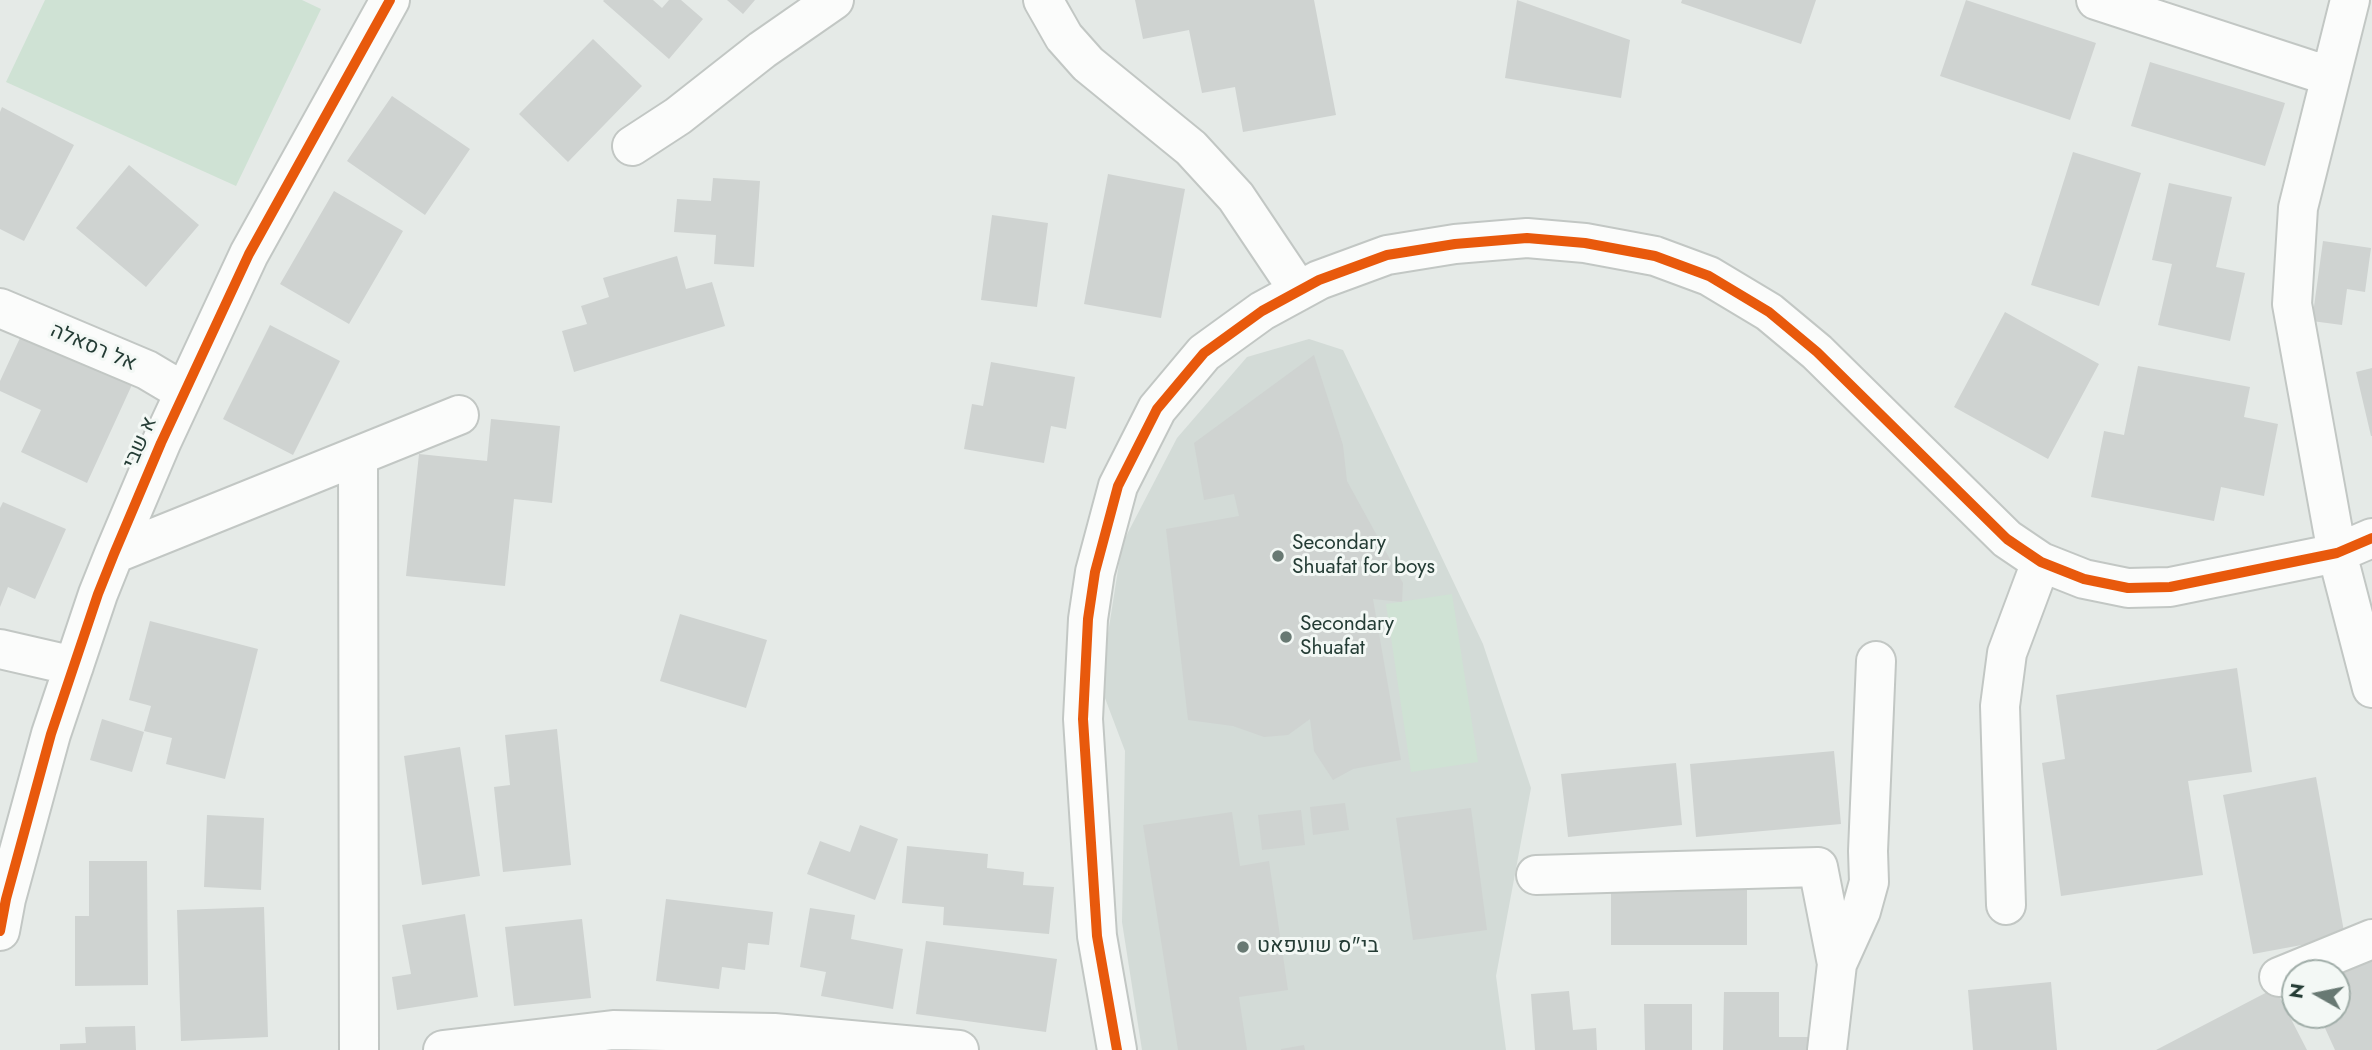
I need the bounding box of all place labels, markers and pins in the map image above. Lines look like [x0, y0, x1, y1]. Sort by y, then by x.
place label: Secondary Shuafat for boys [1292, 531, 1435, 581]
marker: Secondary Shuafat for boys [1270, 548, 1286, 564]
place label: Secondary Shuafat [1300, 612, 1394, 662]
marker: Secondary Shuafat [1278, 629, 1294, 645]
place label: בי"ס שועפאט [1257, 934, 1378, 960]
marker: בי"ס שועפאט [1235, 939, 1251, 955]

